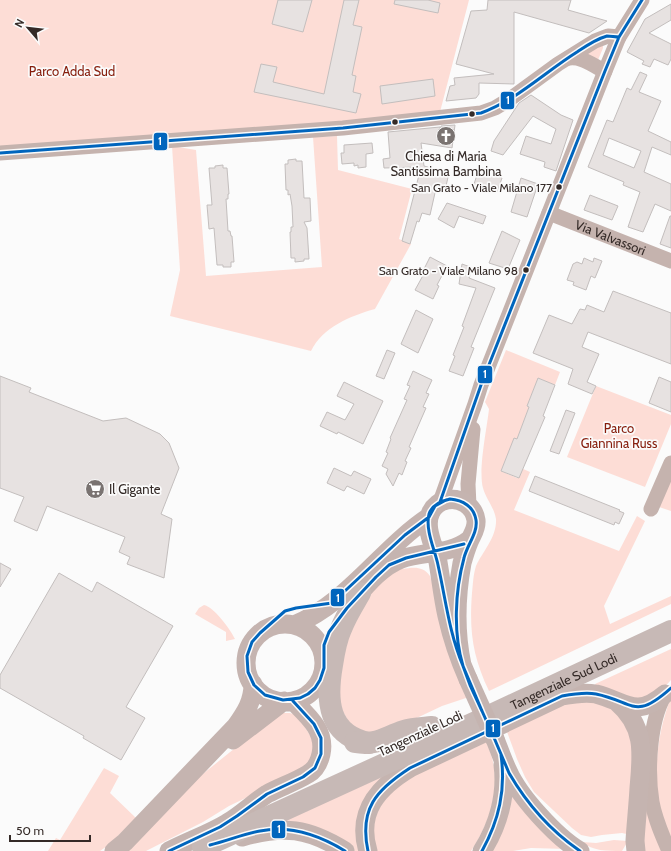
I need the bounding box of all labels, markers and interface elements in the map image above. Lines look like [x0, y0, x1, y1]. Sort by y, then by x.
north arrow [8, 8, 48, 48]
text: N [11, 17, 27, 30]
park label: Parco Adda Sud [29, 63, 115, 79]
line badge: 1 [500, 91, 515, 110]
text: 1 [506, 93, 510, 107]
unlabelled marker [467, 109, 477, 119]
unlabelled marker [390, 117, 400, 127]
church icon: Chiesa di Maria Santissima Bambina [435, 125, 457, 147]
line badge: 1 [153, 132, 168, 151]
text: 1 [158, 134, 162, 148]
place label: Chiesa di Maria Santissima Bambina [390, 148, 502, 179]
place label: San Grato - Viale Milano 177 [411, 180, 552, 195]
marker: San Grato - Viale Milano 177 [554, 182, 564, 192]
street label: Via Valvassori [573, 216, 648, 258]
place label: San Grato - Viale Milano 98 [379, 263, 518, 278]
marker: San Grato - Viale Milano 98 [521, 265, 531, 275]
line badge: 1 [477, 365, 493, 384]
text: 1 [483, 367, 487, 381]
park label: Parco Giannina Russ [581, 420, 658, 451]
supermarket icon: Il Gigante [84, 478, 106, 500]
place label: Il Gigante [109, 481, 161, 497]
line badge: 1 [330, 588, 345, 607]
text: 1 [336, 591, 340, 605]
street label: Tangenziale Sud Lodi [508, 649, 620, 713]
street label: Tangenziale Lodi [375, 706, 465, 760]
line badge: 1 [485, 719, 501, 738]
text: 1 [491, 721, 495, 735]
scale bar [10, 817, 90, 843]
line badge: 1 [271, 820, 286, 839]
text: 1 [277, 822, 281, 836]
text: 50 m [16, 823, 44, 838]

